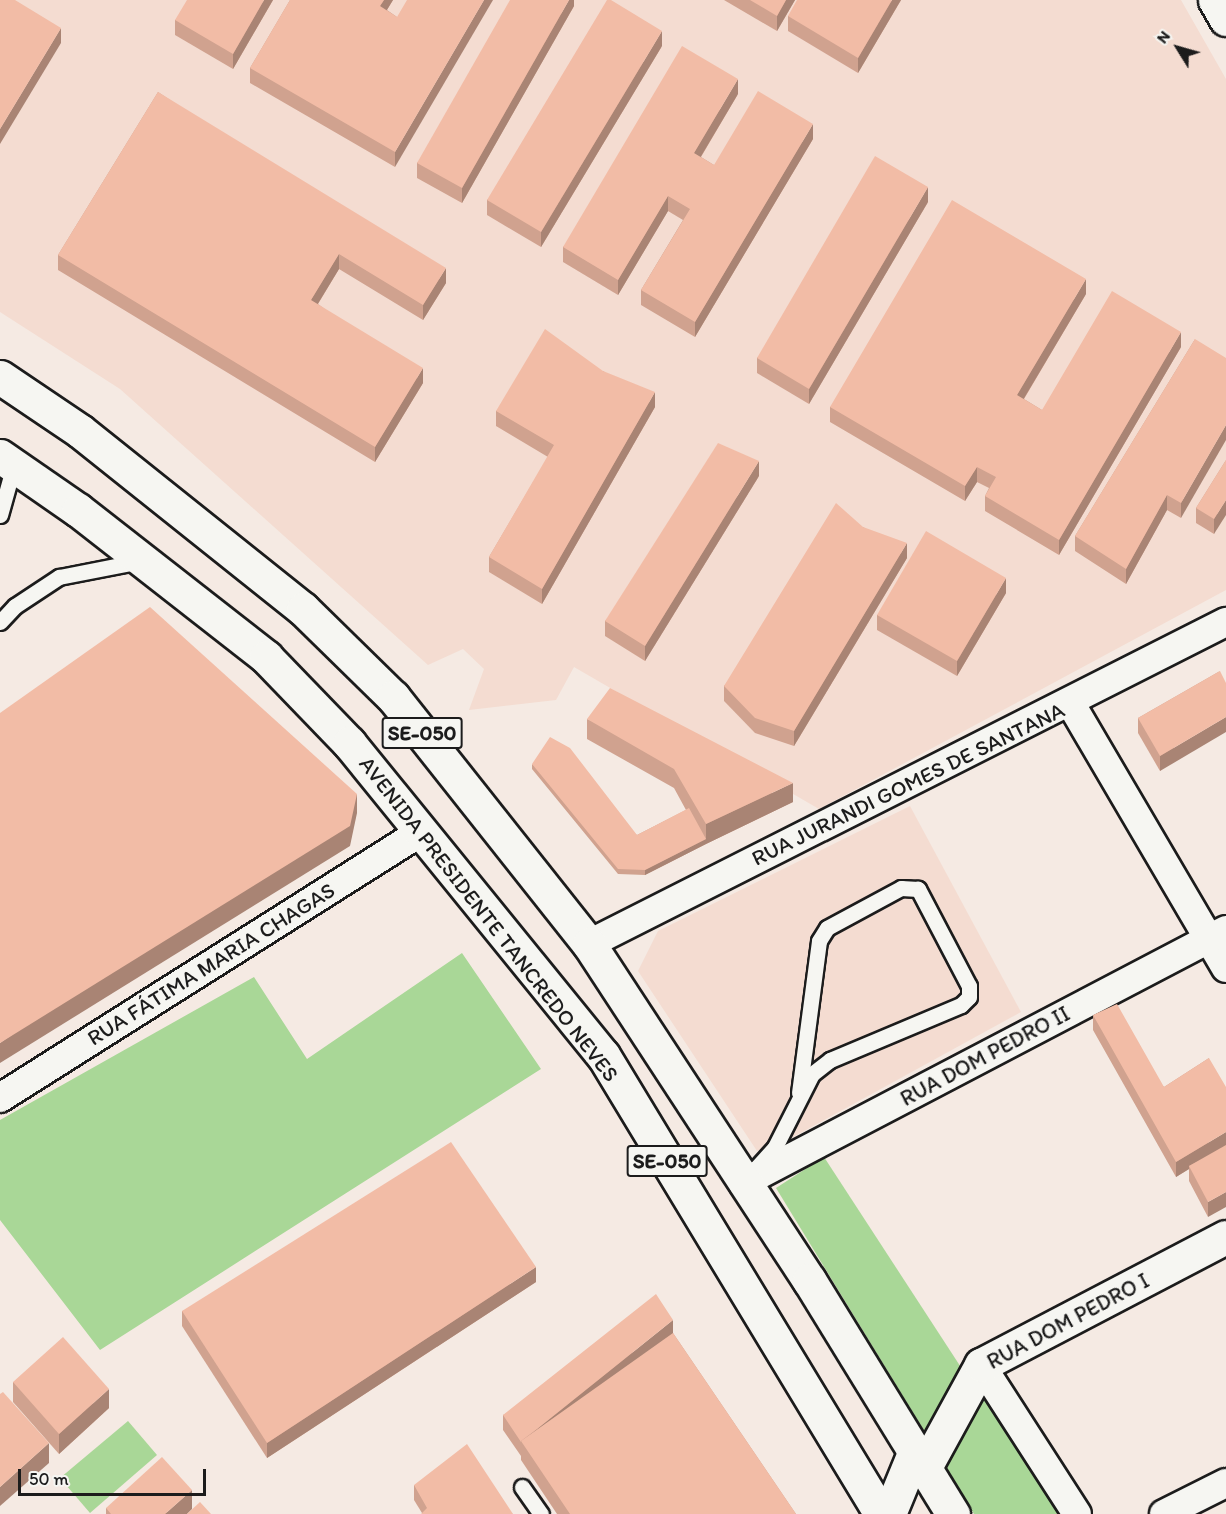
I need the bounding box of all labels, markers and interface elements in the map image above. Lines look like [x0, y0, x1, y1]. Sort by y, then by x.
north arrow [1148, 18, 1208, 78]
text: N [1152, 27, 1174, 47]
street label: RUA JURANDI GOMES DE SANTANA [745, 696, 1071, 872]
road number: SE-050 [382, 715, 462, 751]
street label: AVENIDA PRESIDENTE TANCREDO NEVES [355, 753, 623, 1085]
street label: RUA FÁTIMA MARIA CHAGAS [84, 878, 338, 1050]
street label: RUA DOM PEDRO II [896, 1000, 1074, 1112]
road number: SE-050 [626, 1143, 708, 1179]
street label: RUA DOM PEDRO I [982, 1267, 1154, 1375]
scale bar [21, 1457, 208, 1495]
text: 50 m [29, 1468, 69, 1490]

